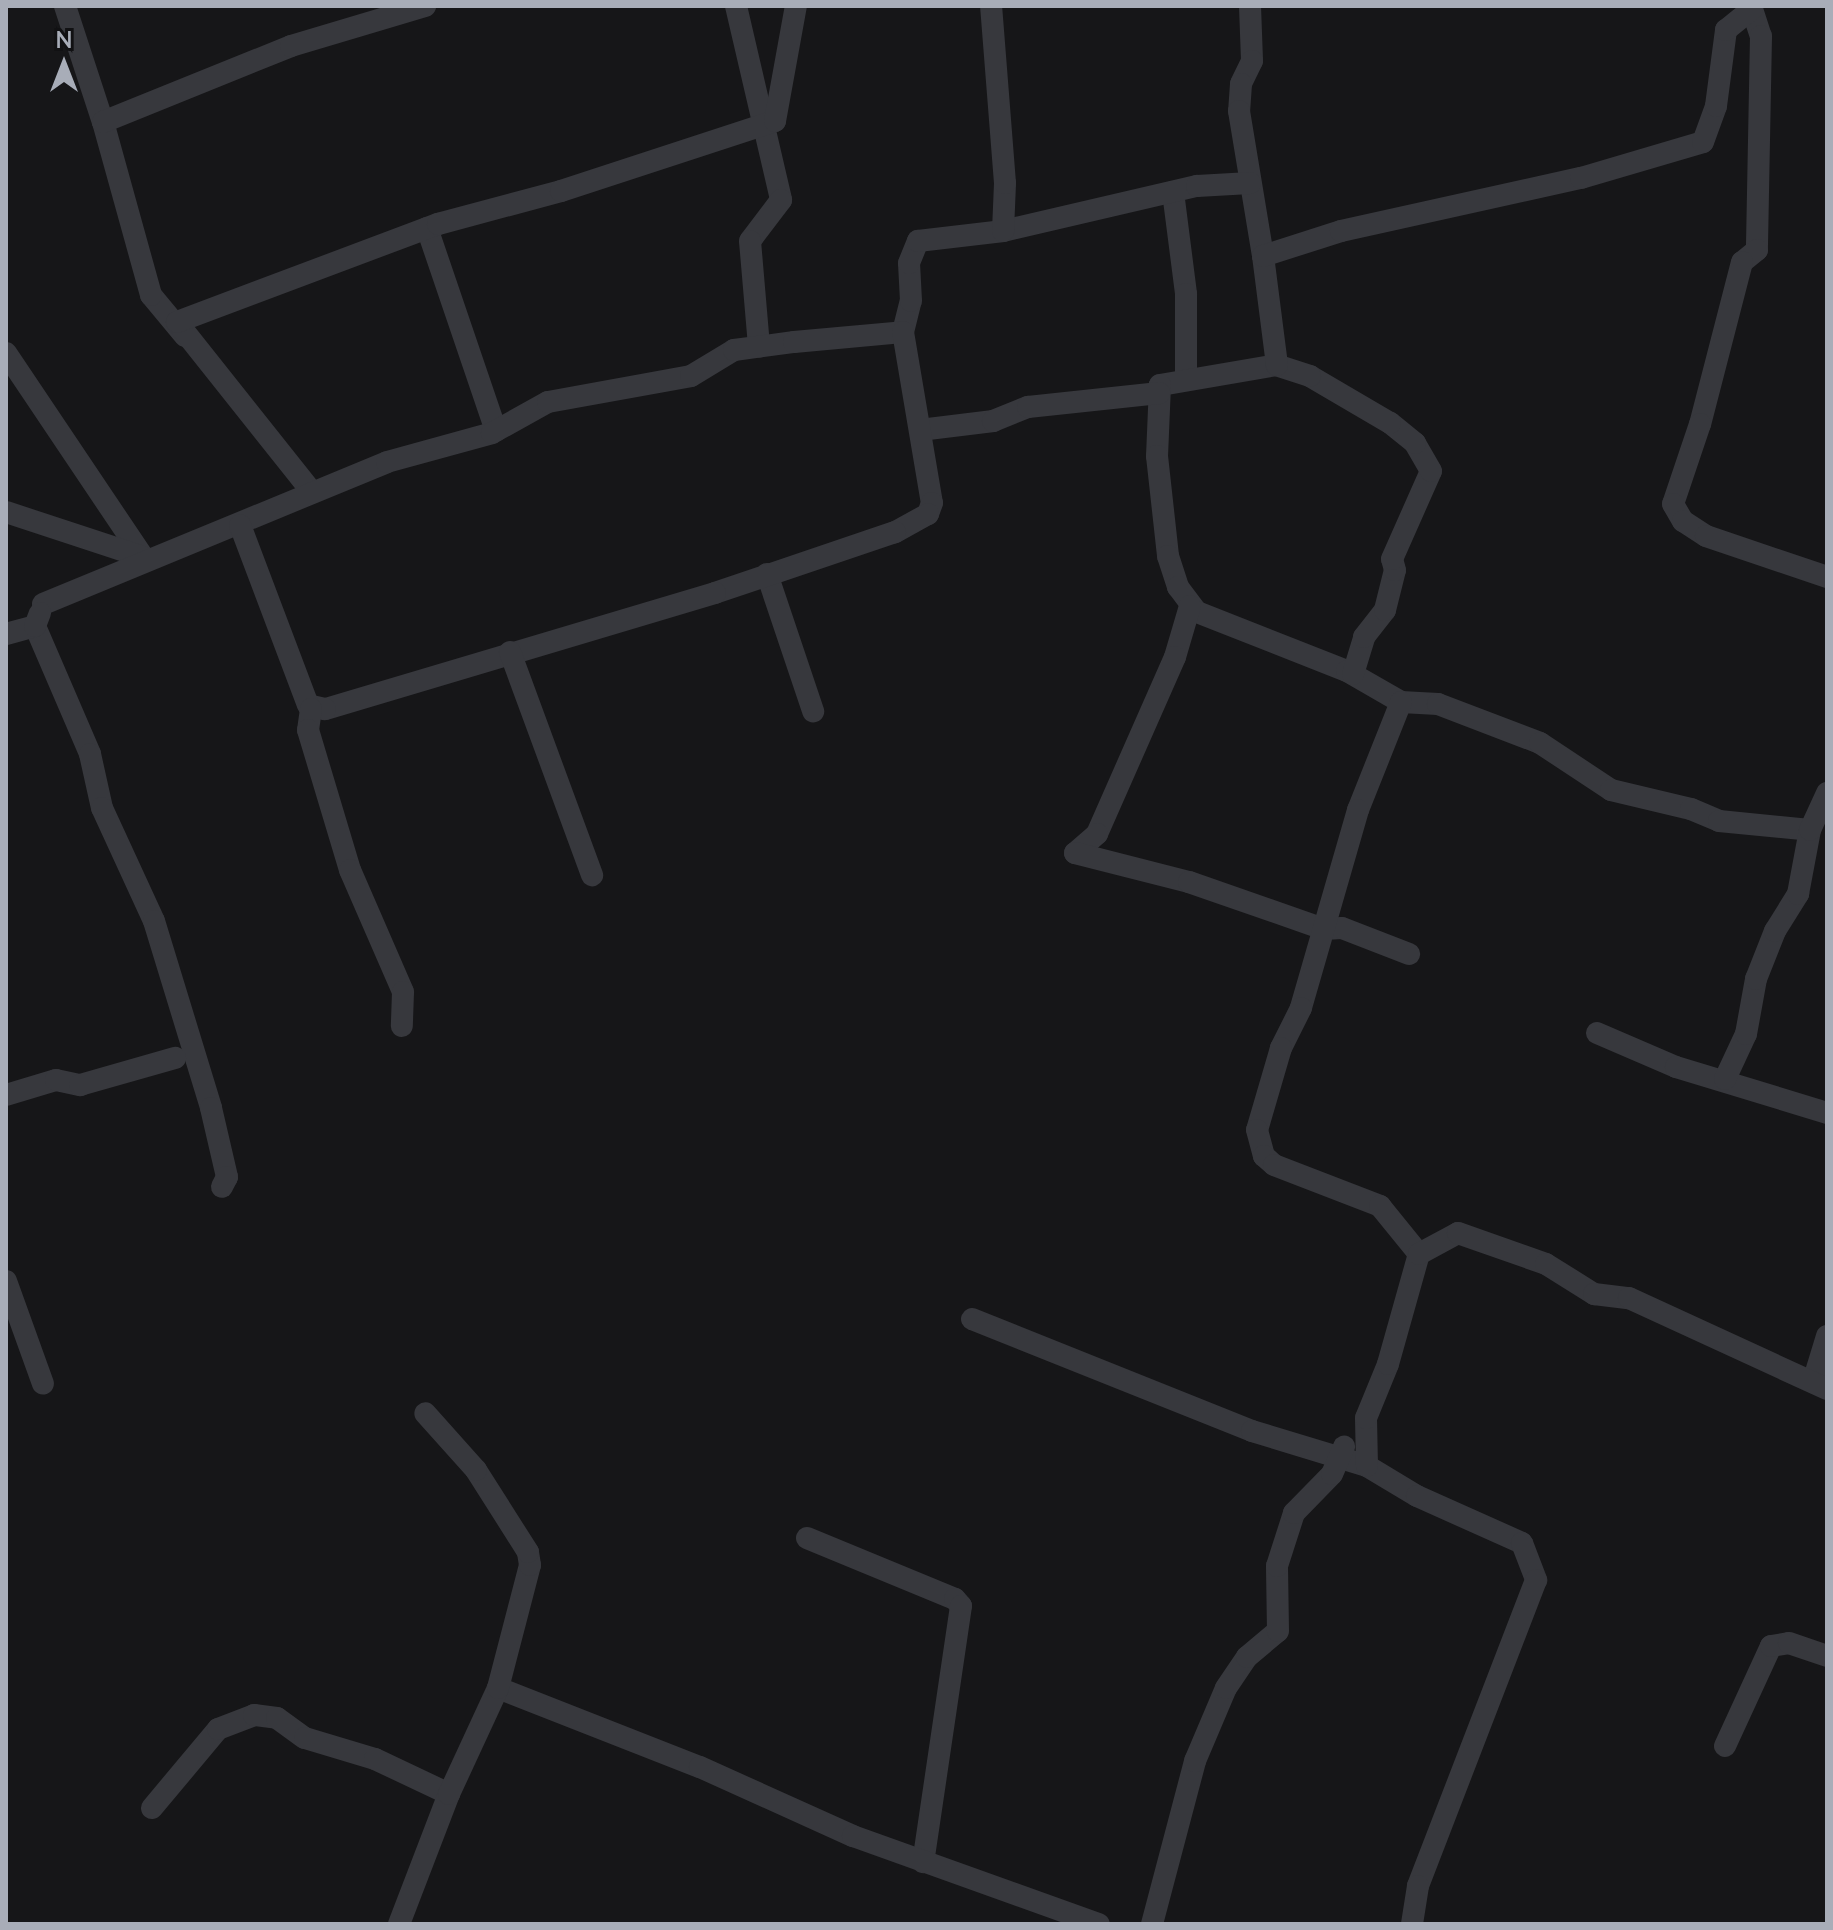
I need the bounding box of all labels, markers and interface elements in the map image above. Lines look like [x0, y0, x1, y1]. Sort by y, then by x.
north arrow [24, 24, 104, 104]
text: N [56, 26, 72, 53]

